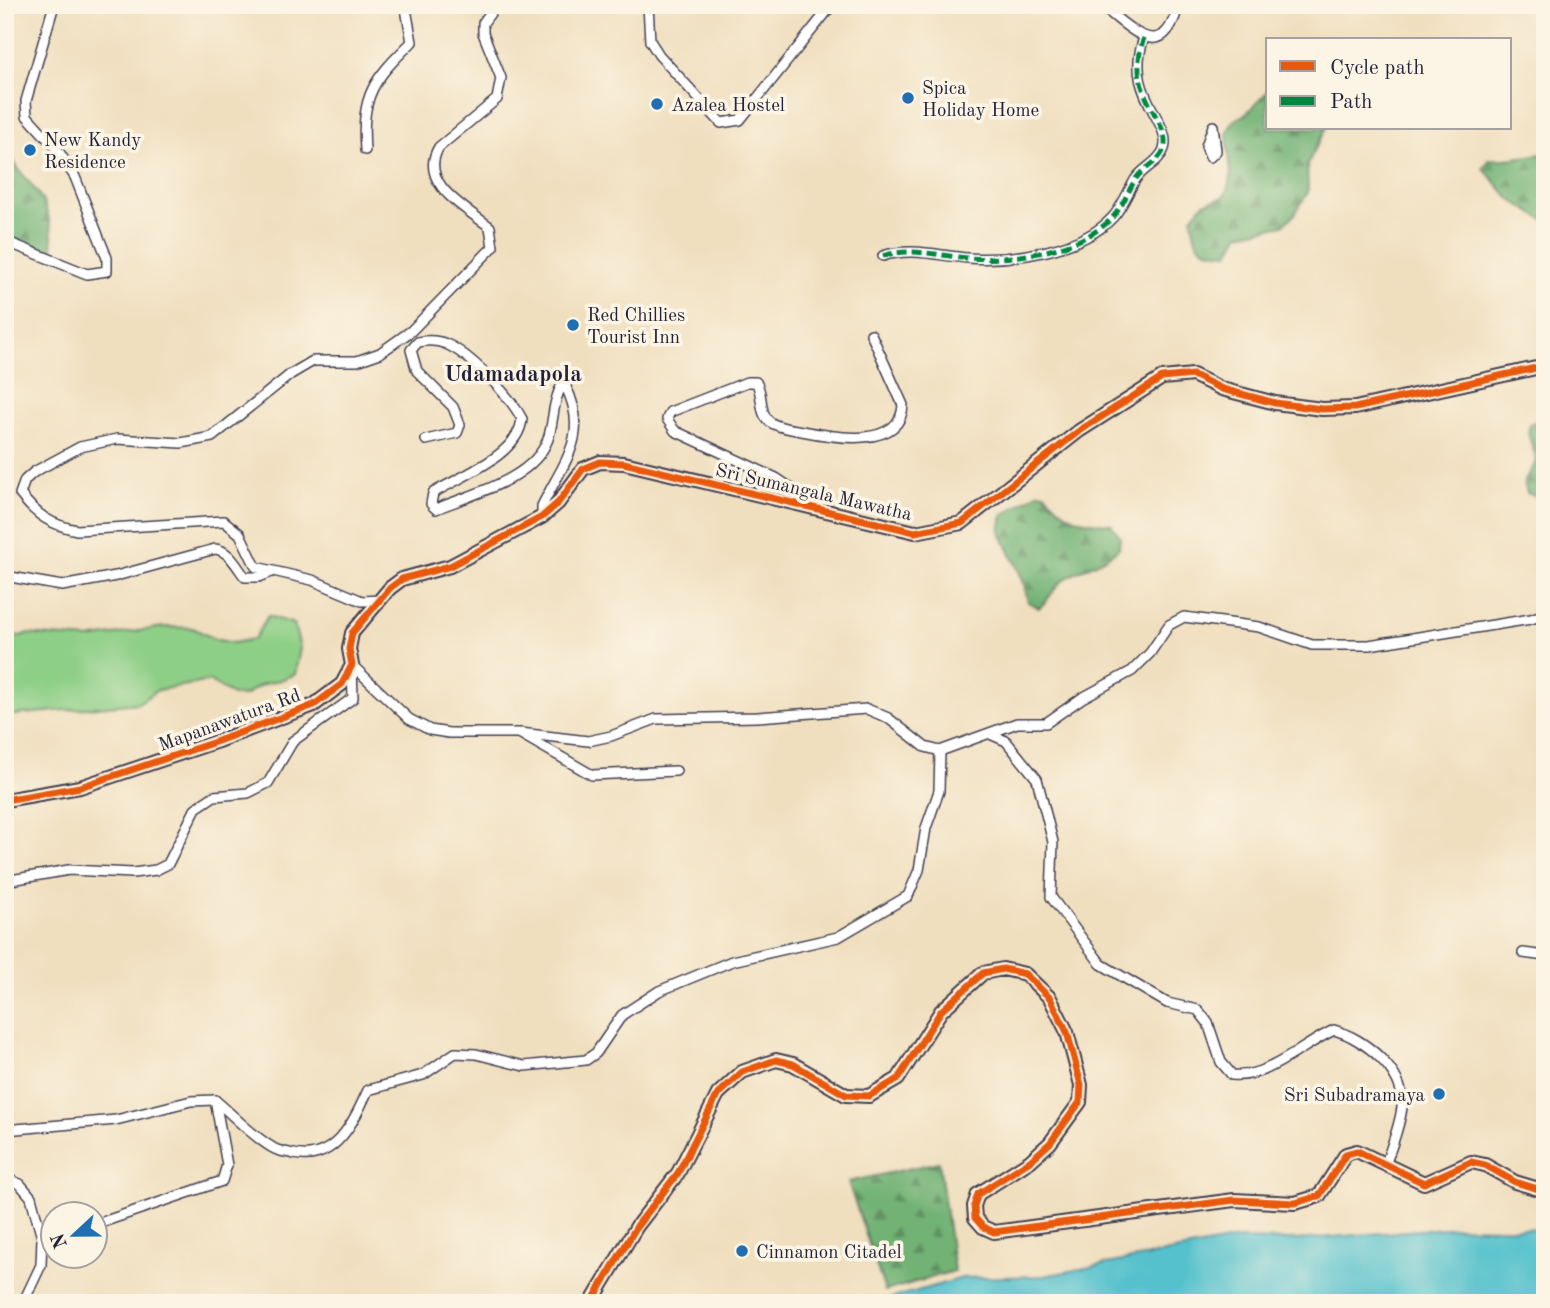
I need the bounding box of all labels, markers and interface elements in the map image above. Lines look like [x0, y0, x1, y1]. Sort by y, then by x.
legend [1266, 38, 1512, 130]
text: Cycle path [1330, 58, 1425, 79]
place label: Spica Holiday Home [922, 80, 1039, 121]
marker: Spica Holiday Home [900, 90, 916, 106]
text: Path [1330, 92, 1373, 113]
marker: Azalea Hostel [649, 96, 665, 112]
place label: Azalea Hostel [671, 97, 785, 116]
place label: New Kandy Residence [44, 132, 141, 173]
marker: New Kandy Residence [22, 142, 38, 158]
place label: Red Chillies Tourist Inn [587, 307, 685, 348]
marker: Red Chillies Tourist Inn [565, 317, 581, 333]
district label: Udamadapola [444, 363, 582, 386]
street label: Sri Sumangala Mawatha [713, 462, 914, 525]
street label: Mapanawatura Rd [156, 687, 304, 756]
marker: Sri Subadramaya [1431, 1086, 1447, 1102]
place label: Sri Subadramaya [1284, 1087, 1426, 1106]
north arrow [38, 1200, 108, 1270]
text: N [49, 1230, 72, 1251]
marker: Cinnamon Citadel [734, 1243, 750, 1259]
place label: Cinnamon Citadel [756, 1244, 902, 1263]

